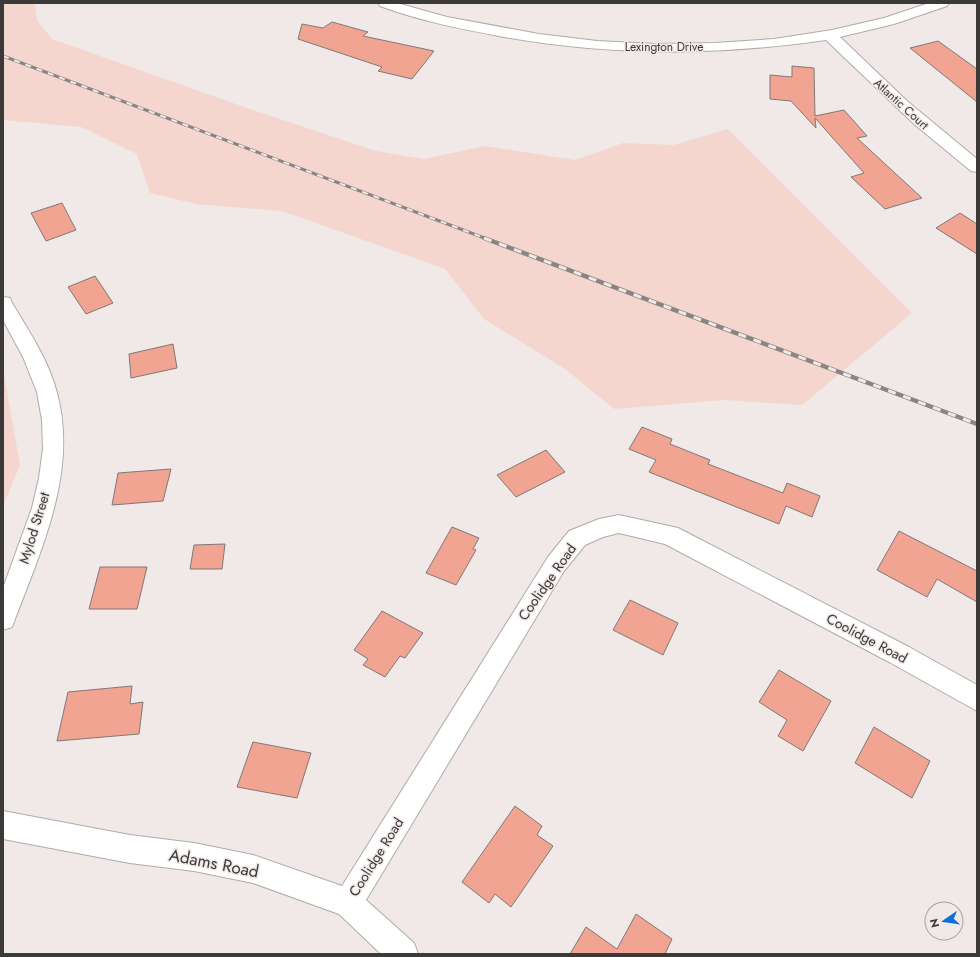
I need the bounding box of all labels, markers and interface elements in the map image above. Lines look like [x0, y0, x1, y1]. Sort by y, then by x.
street label: Lexington Drive [625, 38, 703, 56]
street label: Atlantic Court [869, 74, 933, 134]
street label: Mylod Street [14, 489, 55, 566]
street label: Coolidge Road [513, 540, 581, 624]
street label: Coolidge Road [823, 608, 911, 668]
street label: Coolidge Road [344, 814, 408, 900]
street label: Adams Road [167, 843, 261, 883]
north arrow [924, 901, 964, 941]
text: N [925, 917, 943, 929]

